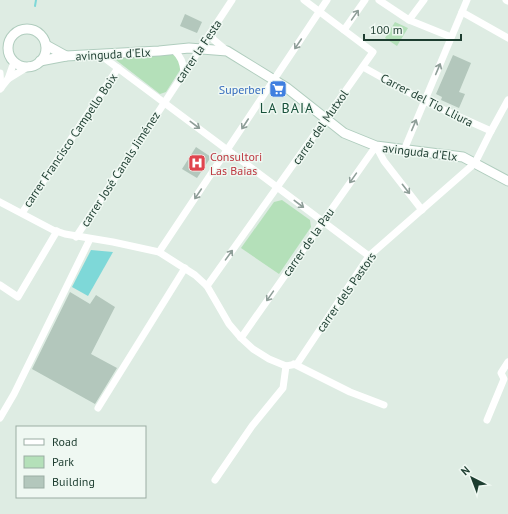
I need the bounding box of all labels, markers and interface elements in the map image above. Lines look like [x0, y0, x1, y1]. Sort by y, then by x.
one-way arrow [351, 10, 359, 21]
scale bar [364, 16, 461, 42]
street label: carrer la Festa [171, 17, 225, 85]
text: 100 m [370, 22, 403, 37]
one-way arrow [294, 38, 302, 49]
street label: avinguda d'Elx [75, 45, 151, 63]
one-way arrow [434, 64, 442, 76]
street label: carrer Francisco Campello Boix [19, 70, 121, 210]
street label: Carrer del Tio Lliura [378, 70, 476, 130]
supermarket icon: Superber [268, 79, 288, 99]
place label: Superber [219, 82, 265, 97]
street label: carrer del Mutxol [289, 86, 352, 167]
district label: LA BAIA [260, 99, 314, 117]
street label: carrer José Canals Jiménez [77, 109, 163, 229]
one-way arrow [241, 118, 249, 129]
one-way arrow [411, 120, 419, 132]
one-way arrow [190, 121, 201, 129]
street label: avinguda d'Elx [382, 140, 458, 164]
place label: Consultori Las Baias [210, 149, 262, 178]
hospital icon: Consultori Las Baias [187, 153, 207, 173]
one-way arrow [349, 173, 357, 184]
one-way arrow [402, 184, 411, 195]
one-way arrow [194, 188, 202, 199]
one-way arrow [294, 199, 305, 208]
street label: carrer de la Pau [279, 205, 337, 279]
one-way arrow [225, 249, 233, 260]
street label: carrer dels Pastors [313, 249, 379, 335]
one-way arrow [266, 290, 274, 301]
legend [16, 426, 146, 498]
text: Road [52, 434, 77, 449]
text: Park [52, 454, 74, 469]
north arrow [452, 458, 492, 498]
text: N [458, 463, 473, 478]
text: Building [52, 474, 95, 489]

